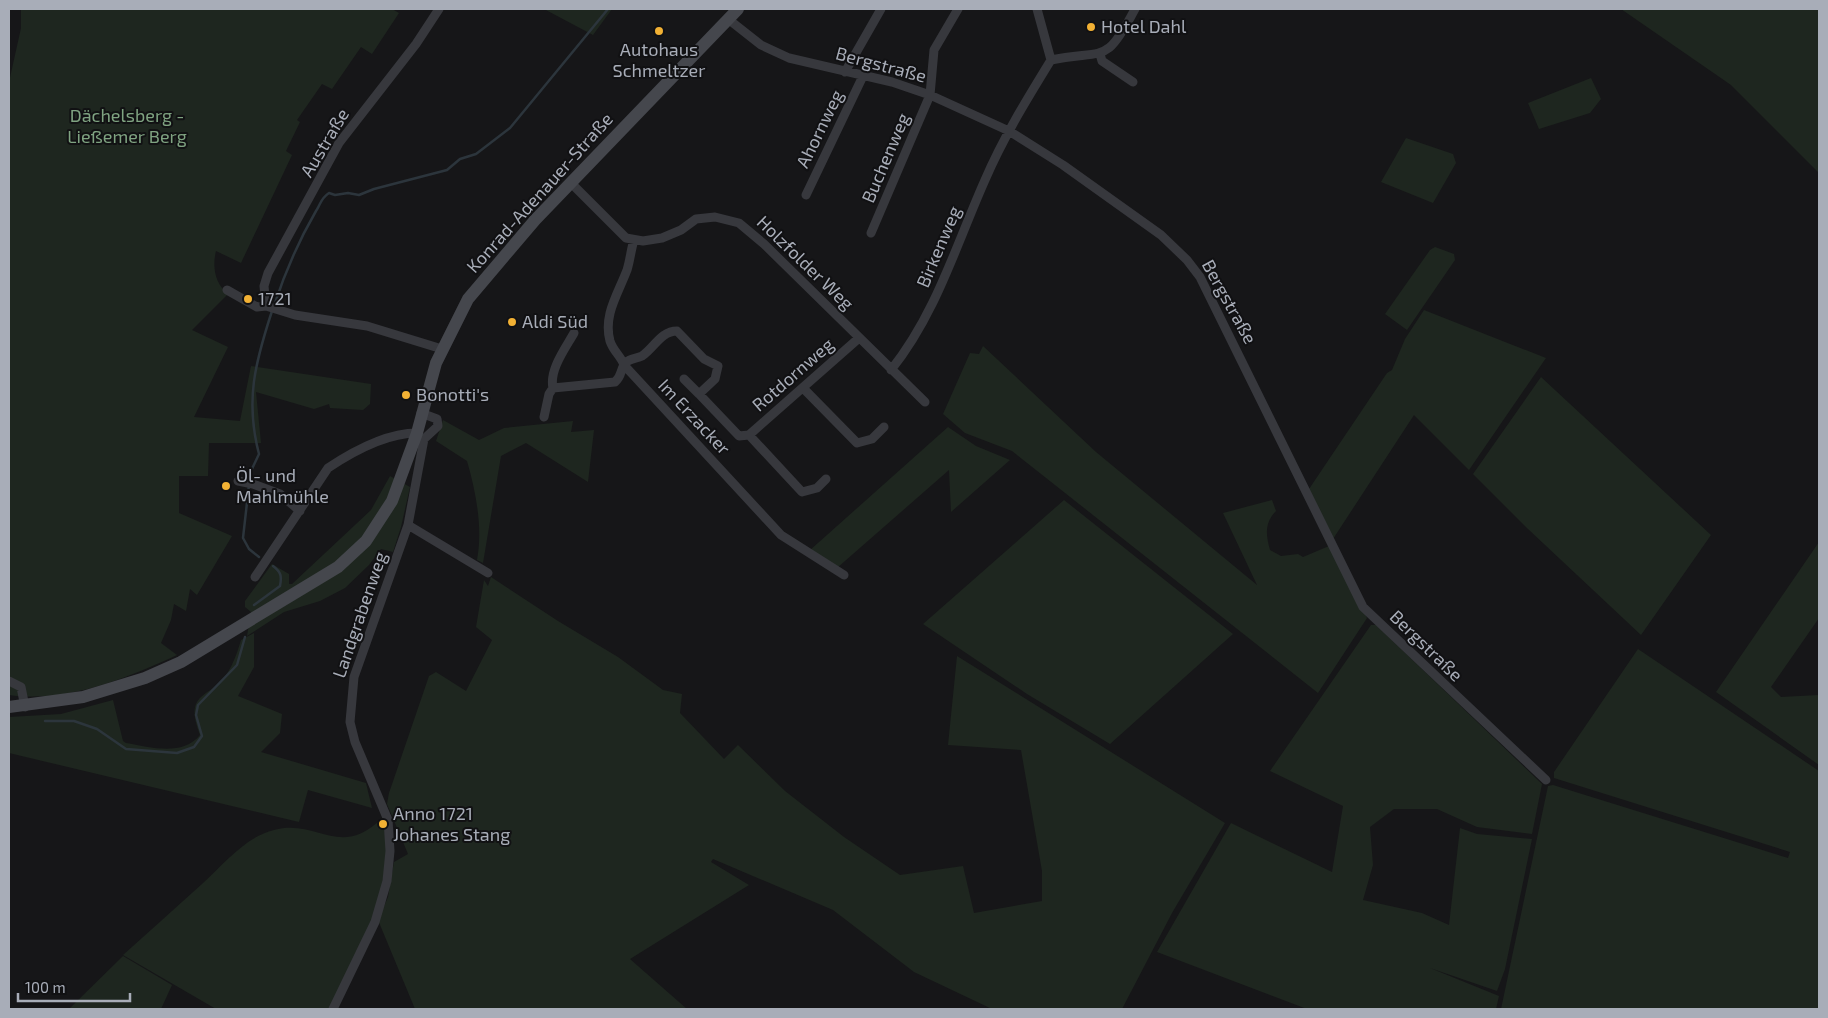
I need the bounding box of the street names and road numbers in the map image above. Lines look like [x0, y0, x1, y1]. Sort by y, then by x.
street label: Bergstraße [834, 41, 929, 87]
street label: Ahornweg [791, 86, 847, 171]
street label: Austraße [295, 104, 353, 181]
street label: Konrad-Adenauer-Straße [461, 108, 617, 277]
street label: Buchenweg [856, 109, 914, 206]
street label: Birkenweg [911, 203, 965, 291]
street label: Holzfolder Weg [753, 211, 859, 314]
street label: Bergstraße [1198, 256, 1262, 347]
street label: Rotdornweg [747, 333, 838, 416]
street label: Im Erzacker [654, 374, 735, 459]
street label: Landgrabenweg [327, 549, 391, 681]
street label: Bergstraße [1386, 605, 1468, 685]

